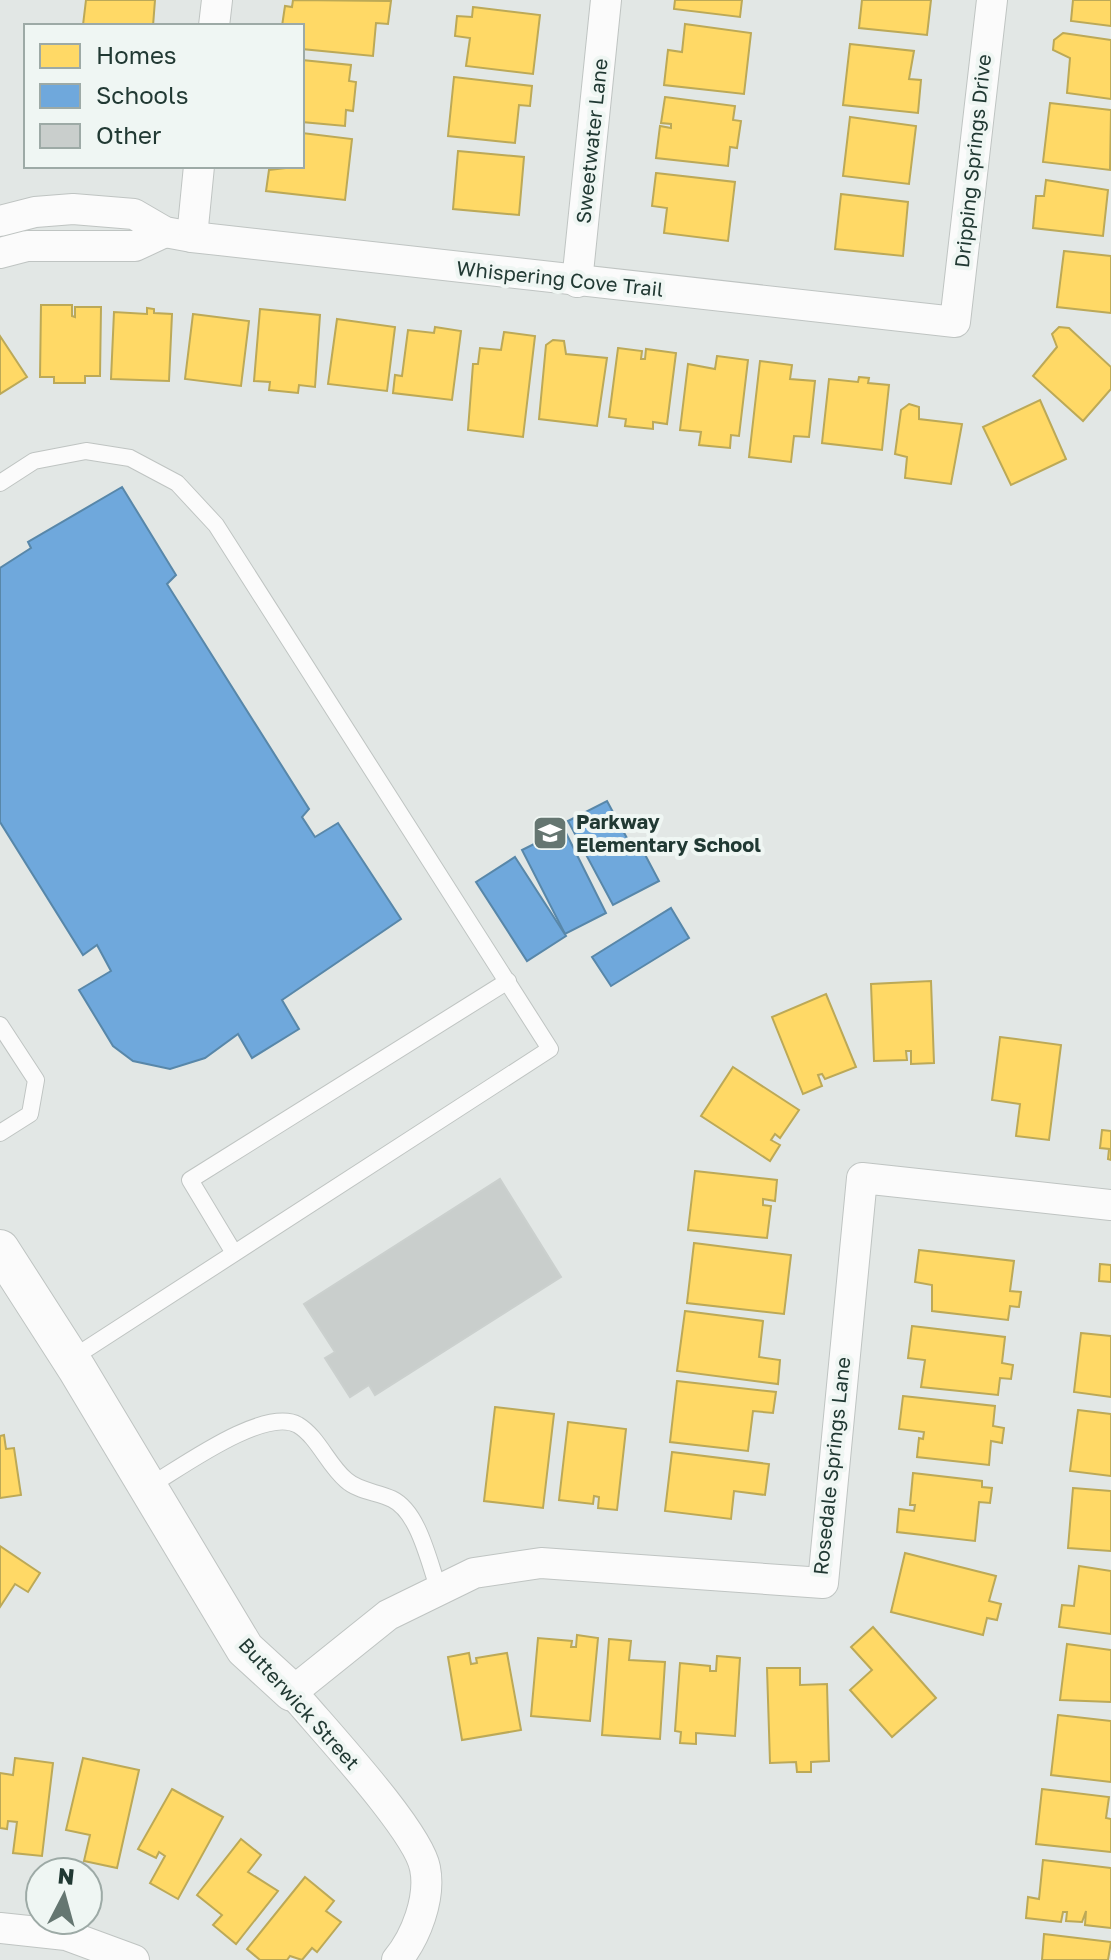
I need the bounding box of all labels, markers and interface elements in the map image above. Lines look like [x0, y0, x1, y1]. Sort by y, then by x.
legend [24, 24, 304, 168]
text: Homes [96, 40, 177, 69]
street label: Dripping Springs Drive [949, 53, 995, 269]
street label: Sweetwater Lane [570, 57, 612, 225]
text: Schools [96, 80, 188, 109]
text: Other [96, 120, 161, 149]
street label: Whispering Cove Trail [455, 255, 665, 301]
place label: Parkway Elementary School [576, 809, 761, 856]
school or university icon: Parkway Elementary School [531, 814, 569, 852]
street label: Rosedale Springs Lane [808, 1356, 854, 1576]
street label: Butterwick Street [234, 1632, 365, 1774]
north arrow [24, 1856, 104, 1936]
text: N [56, 1861, 76, 1890]

